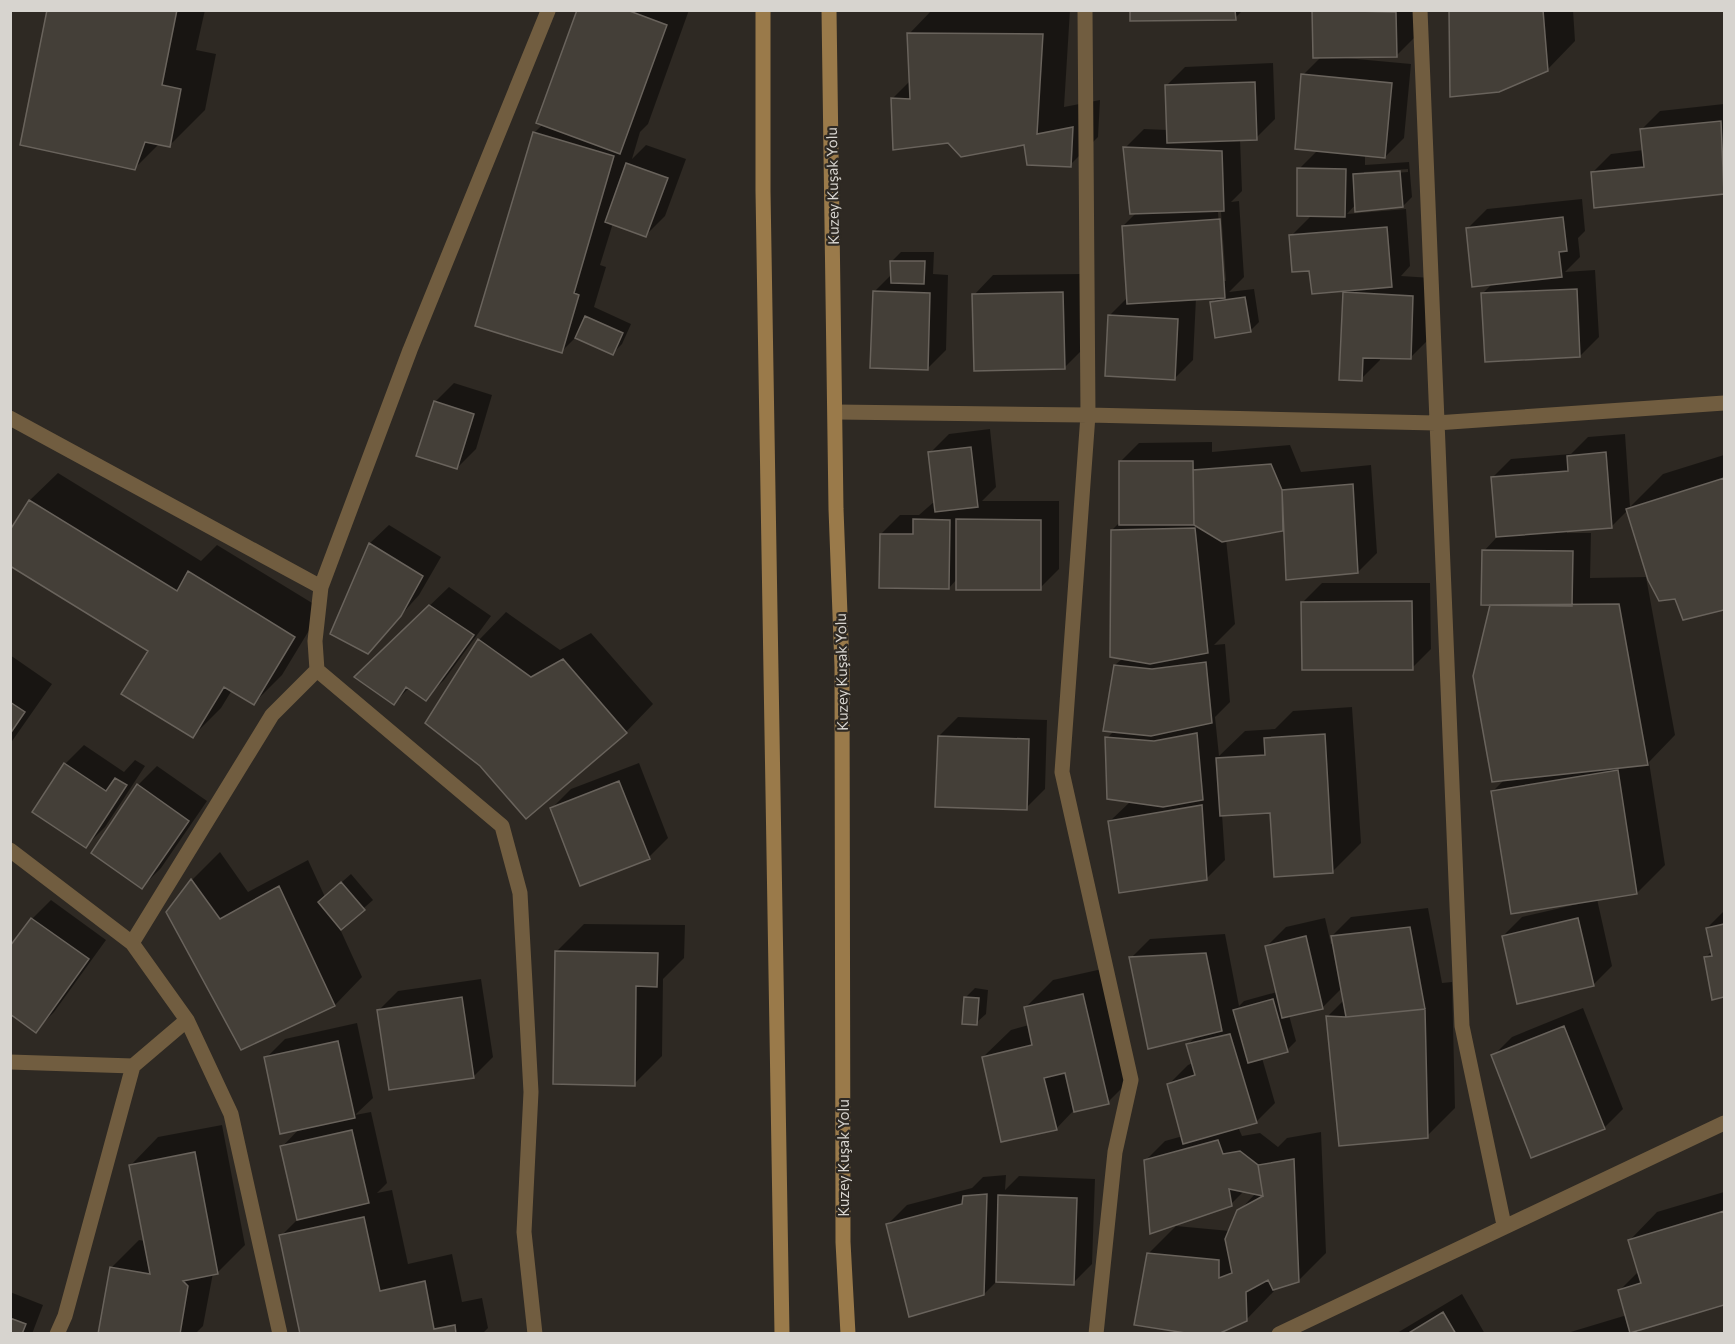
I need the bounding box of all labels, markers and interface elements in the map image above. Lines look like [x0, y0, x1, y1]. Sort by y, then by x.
street label: Kuzey Kuşak Yolu [822, 127, 842, 245]
street label: Kuzey Kuşak Yolu [831, 613, 851, 731]
street label: Kuzey Kuşak Yolu [834, 1099, 852, 1217]

